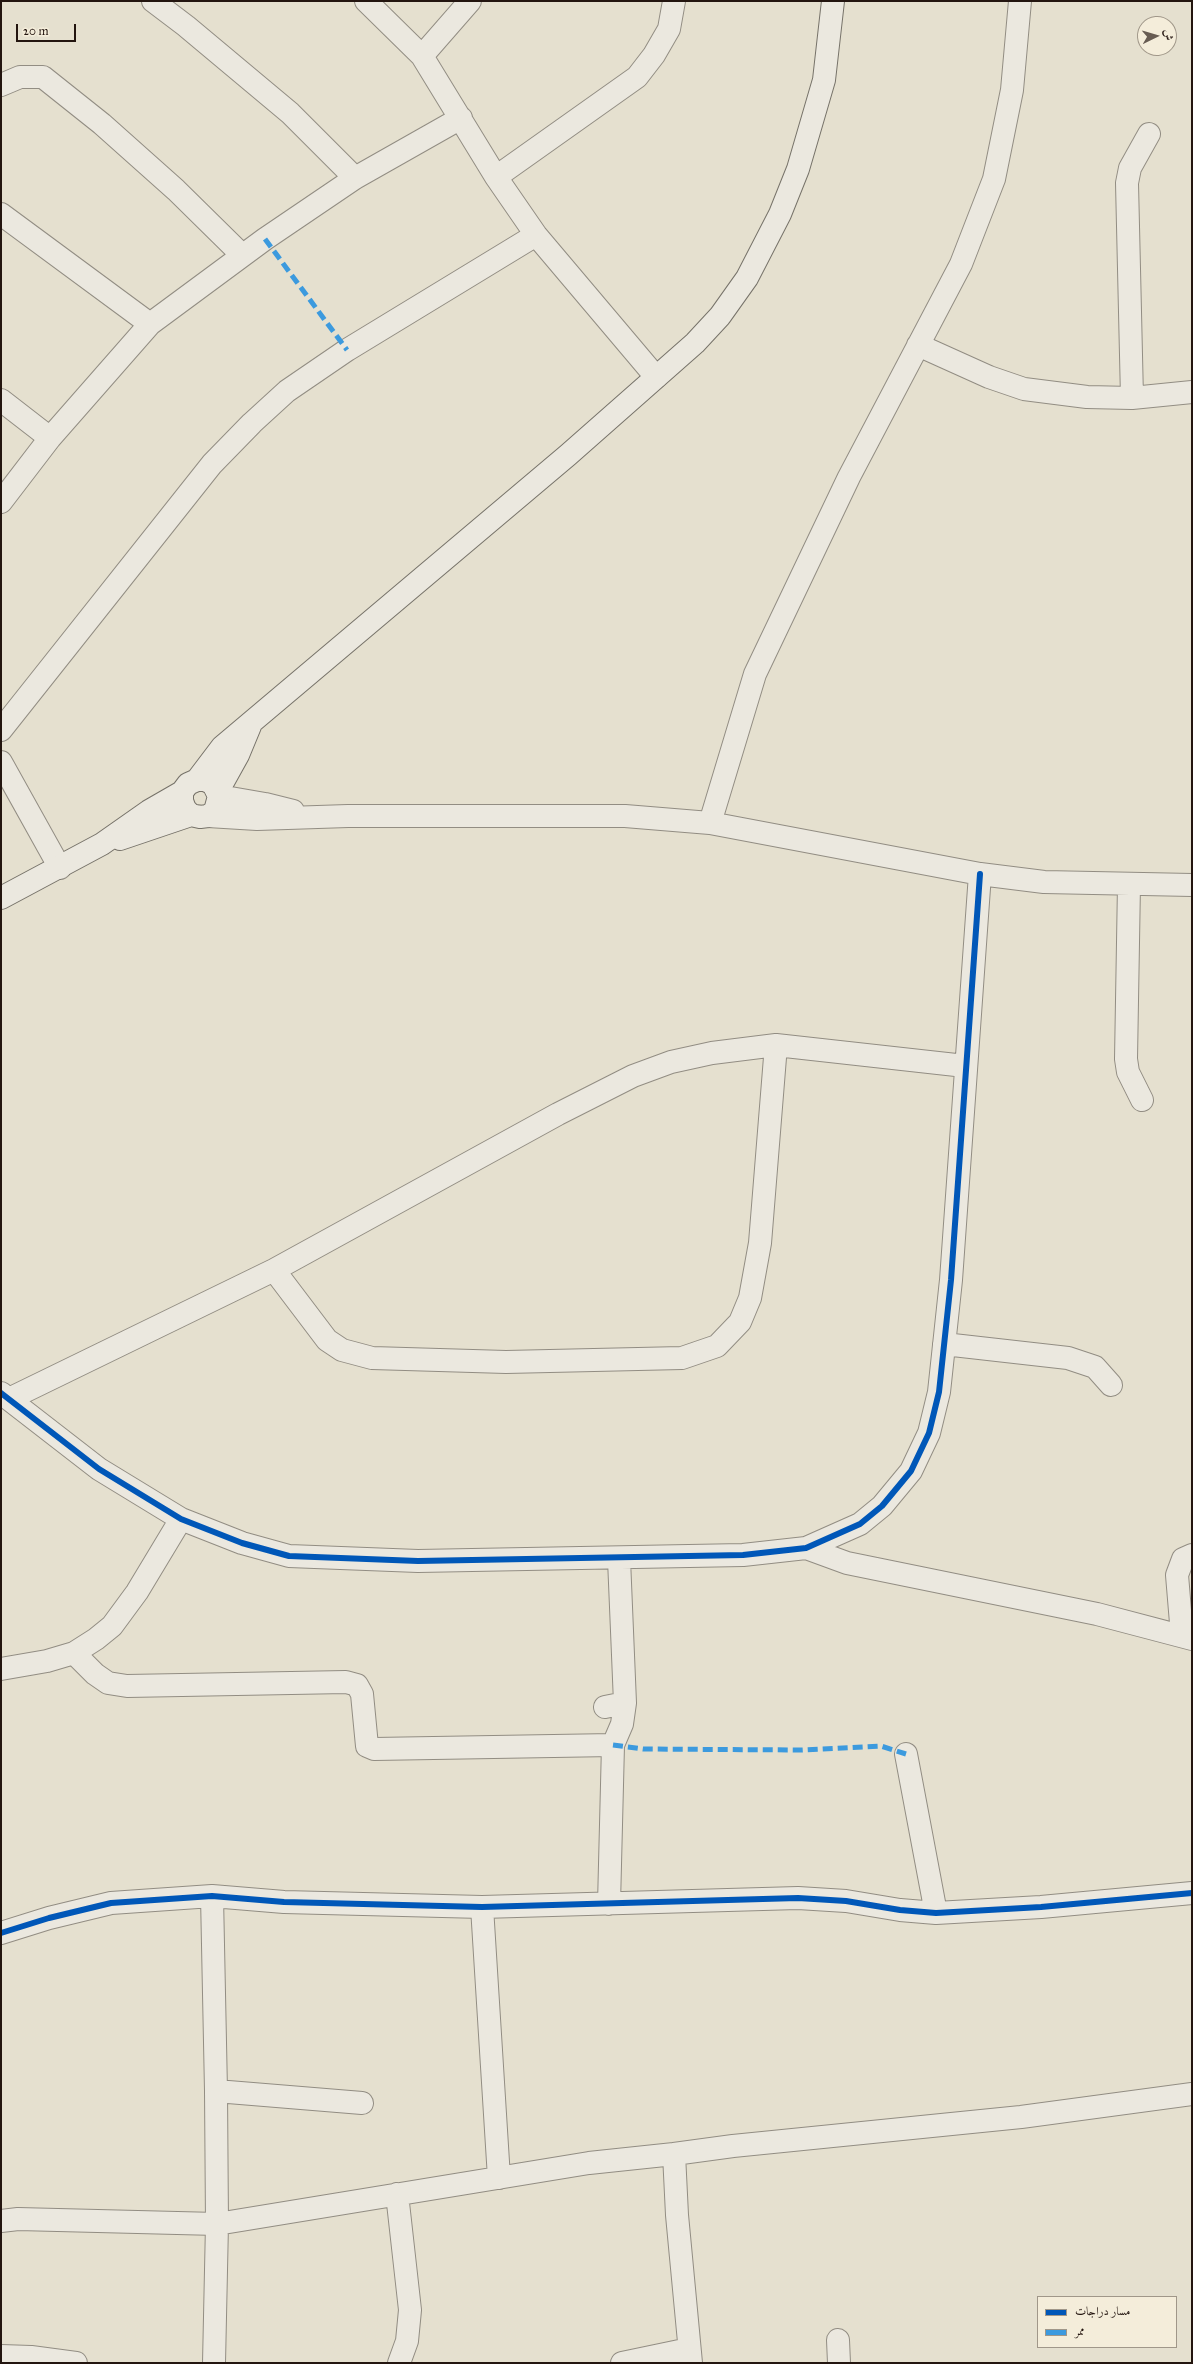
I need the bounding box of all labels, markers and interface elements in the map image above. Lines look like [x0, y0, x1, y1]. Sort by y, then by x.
scale bar [18, 16, 78, 42]
north arrow [1137, 16, 1177, 56]
text: 20 m [23, 24, 49, 38]
text: ش [1162, 29, 1175, 41]
legend [1037, 2296, 1177, 2348]
text: مسار دراجات [1075, 2304, 1131, 2318]
text: ممر [1075, 2324, 1085, 2338]

